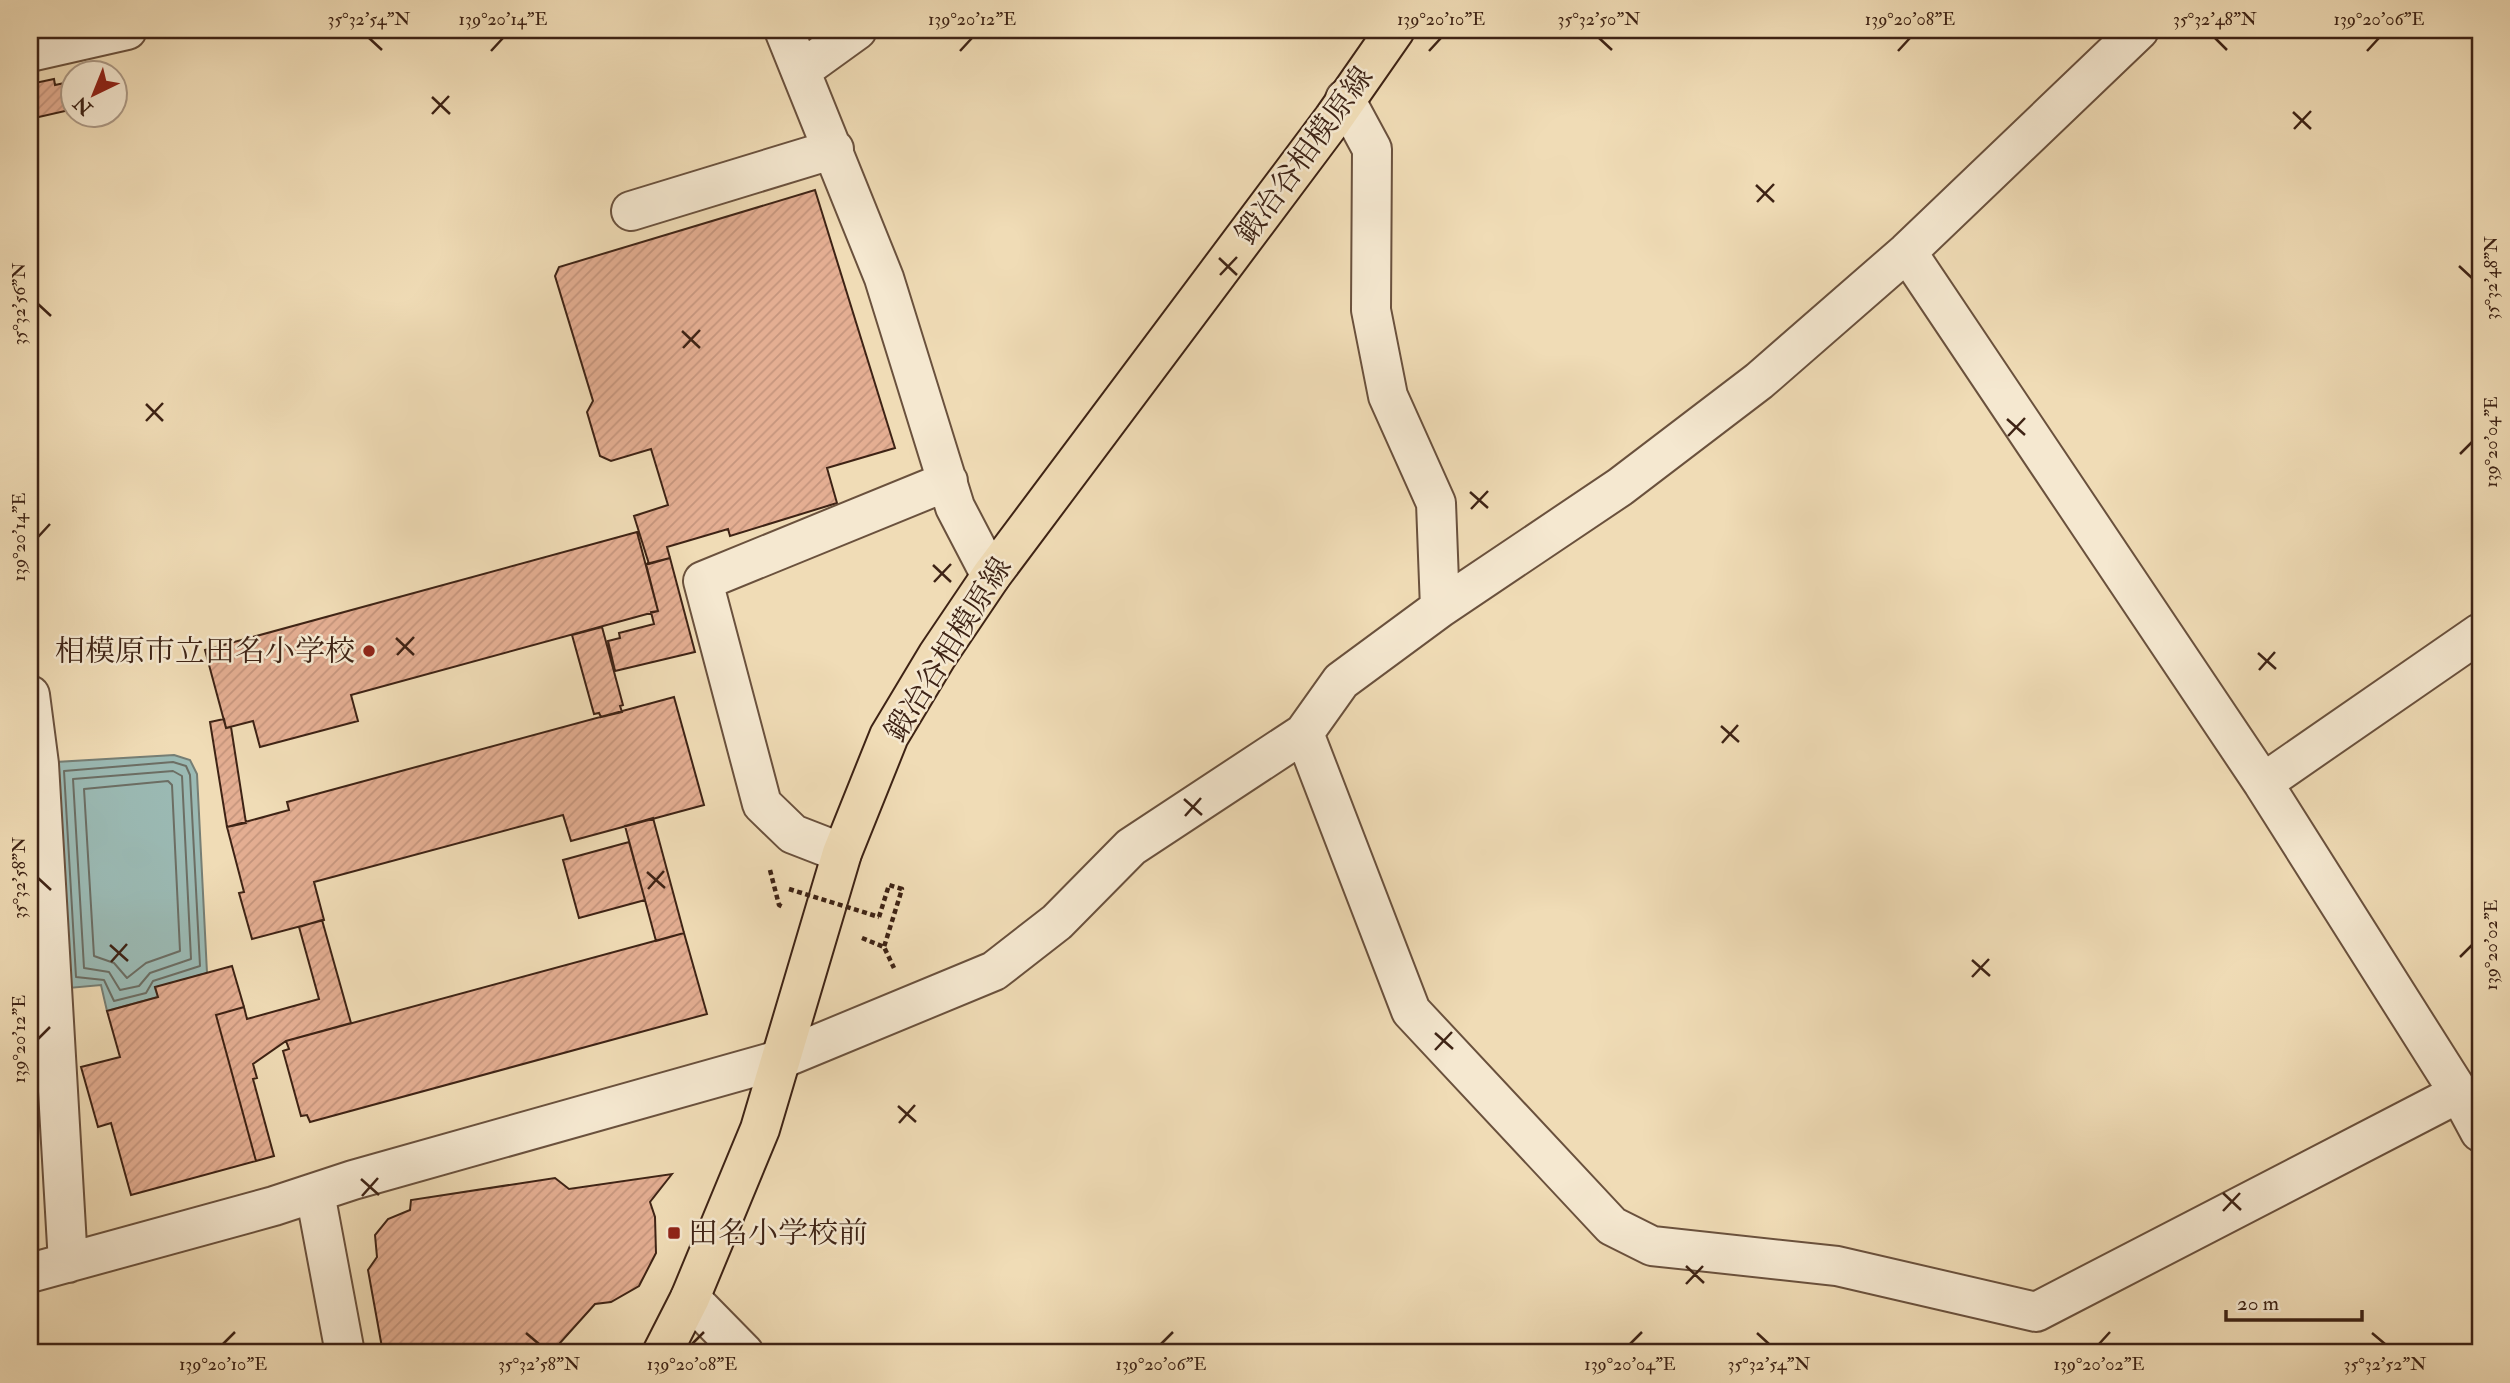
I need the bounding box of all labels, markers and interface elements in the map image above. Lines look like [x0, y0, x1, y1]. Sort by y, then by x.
text: 35°32'54"N [328, 8, 410, 31]
text: 139°20'14"E [459, 8, 547, 31]
text: 139°20'12"E [928, 8, 1016, 31]
text: 139°20'10"E [1397, 8, 1485, 31]
text: 35°32'50"N [1558, 8, 1640, 31]
text: 139°20'08"E [1865, 8, 1955, 31]
text: 35°32'48"N [2173, 8, 2257, 31]
text: 139°20'06"E [2334, 8, 2425, 31]
street label: 鍛冶谷相模原線 [1228, 59, 1381, 251]
north arrow [60, 60, 130, 130]
text: N [68, 90, 98, 121]
text: 35°32'48"N [2480, 236, 2503, 320]
text: 35°32'56"N [8, 263, 31, 345]
text: 139°20'04"E [2480, 396, 2503, 488]
text: 139°20'14"E [8, 493, 31, 581]
street label: 鍛冶谷相模原線 [877, 550, 1020, 748]
place label: 相模原市立田名小学校 [55, 633, 355, 670]
marker: 相模原市立田名小学校 [361, 643, 377, 659]
text: 35°32'58"N [8, 837, 31, 919]
text: 139°20'02"E [2480, 899, 2503, 991]
text: 139°20'12"E [8, 995, 31, 1083]
place label: 田名小学校前 [688, 1215, 868, 1252]
marker: 田名小学校前 [666, 1225, 682, 1241]
scale bar [2226, 1278, 2363, 1322]
text: 20 m [2237, 1290, 2279, 1317]
text: 139°20'10"E [179, 1353, 267, 1376]
text: 35°32'58"N [498, 1353, 580, 1376]
text: 139°20'08"E [647, 1353, 737, 1376]
text: 139°20'06"E [1116, 1353, 1207, 1376]
text: 139°20'04"E [1584, 1353, 1676, 1376]
text: 35°32'54"N [1728, 1353, 1810, 1376]
text: 139°20'02"E [2053, 1353, 2145, 1376]
text: 35°32'52"N [2344, 1353, 2426, 1376]

